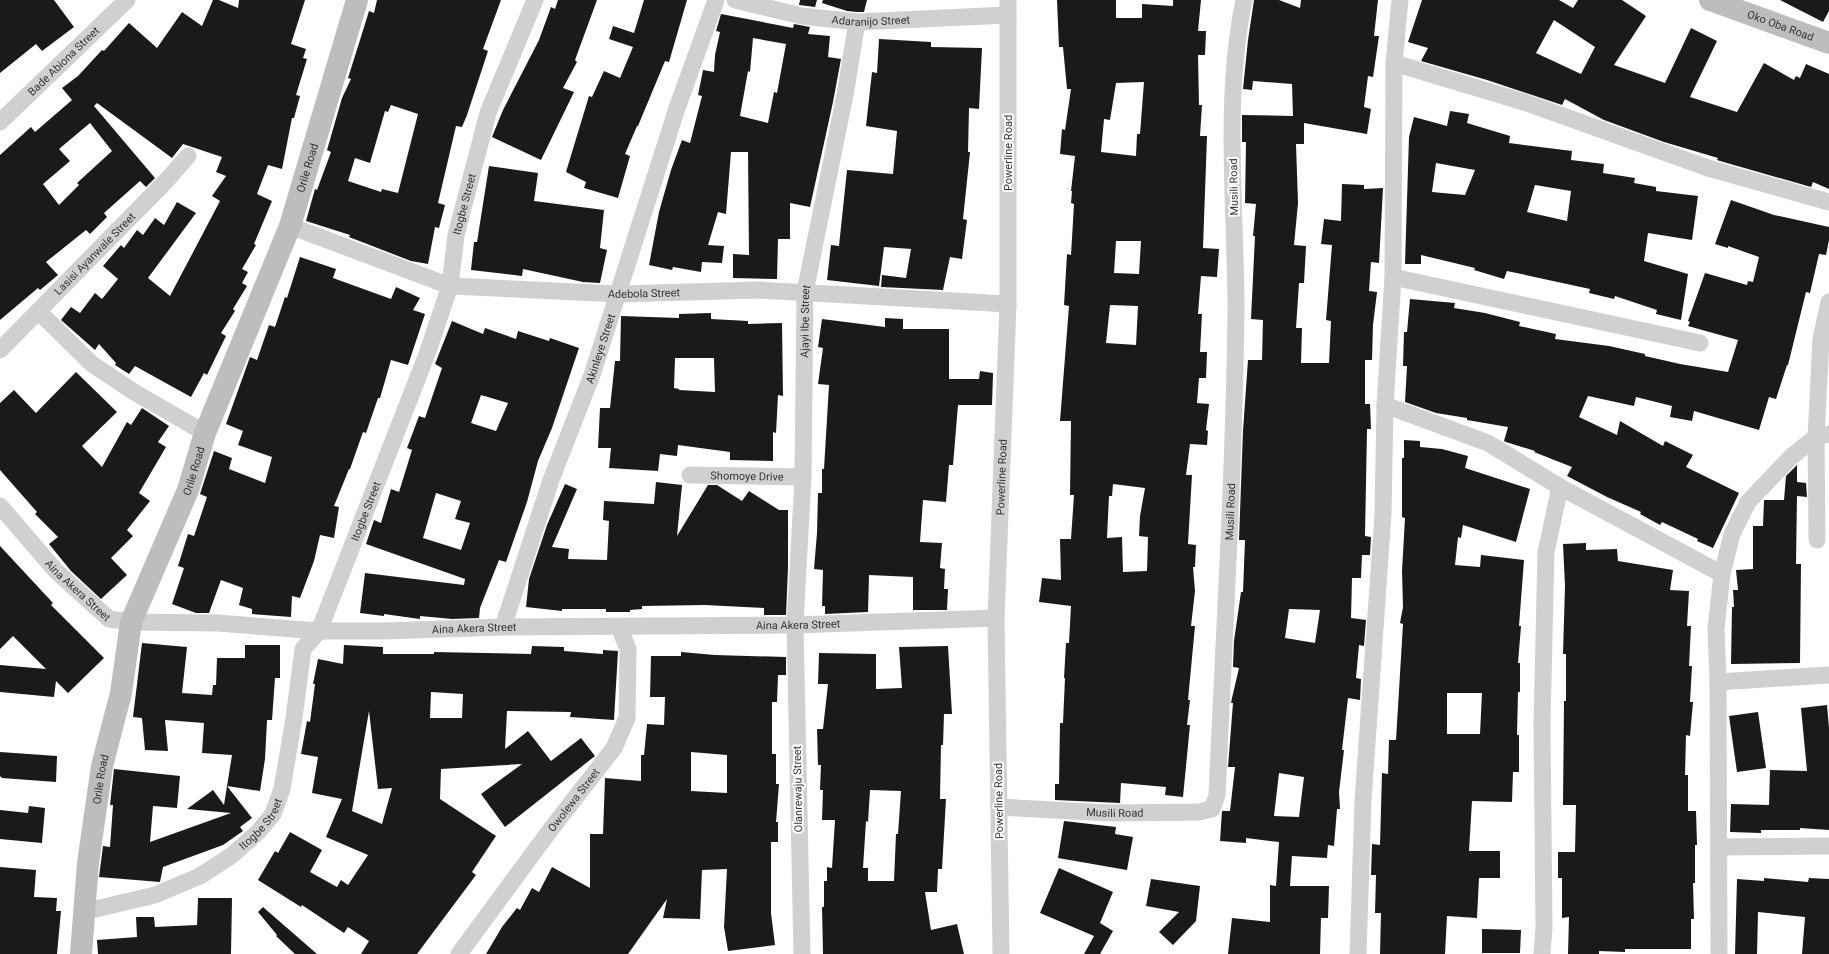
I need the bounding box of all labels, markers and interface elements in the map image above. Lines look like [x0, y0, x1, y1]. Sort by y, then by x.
street label: Oko Oba Road [1745, 7, 1816, 43]
street label: Adaranijo Street [831, 13, 911, 29]
street label: Bade Abiona Street [25, 24, 102, 98]
street label: Powerline Road [1002, 115, 1015, 191]
street label: Orile Road [294, 142, 321, 194]
street label: Musili Road [1227, 158, 1241, 216]
street label: Itogbe Street [450, 172, 478, 236]
street label: Lasisi Ayanwale Street [51, 210, 138, 298]
street label: Ajayi Ibe Street [798, 283, 813, 358]
street label: Adebola Street [608, 286, 681, 301]
street label: Akinleye Street [583, 312, 618, 386]
street label: Powerline Road [993, 439, 1009, 516]
street label: Orile Road [180, 445, 207, 498]
street label: Shomoye Drive [710, 469, 784, 483]
street label: Itogbe Street [348, 479, 383, 543]
street label: Musili Road [1222, 483, 1238, 541]
street label: Aina Akera Street [43, 557, 114, 624]
street label: Aina Akera Street [756, 617, 841, 632]
street label: Aina Akera Street [432, 620, 517, 636]
street label: Olanrewaju Street [791, 745, 805, 832]
street label: Orile Road [90, 753, 111, 805]
street label: Powerline Road [992, 763, 1006, 839]
street label: Owolewa Street [545, 765, 603, 834]
street label: Itogbe Street [236, 796, 285, 852]
street label: Musili Road [1086, 805, 1144, 820]

